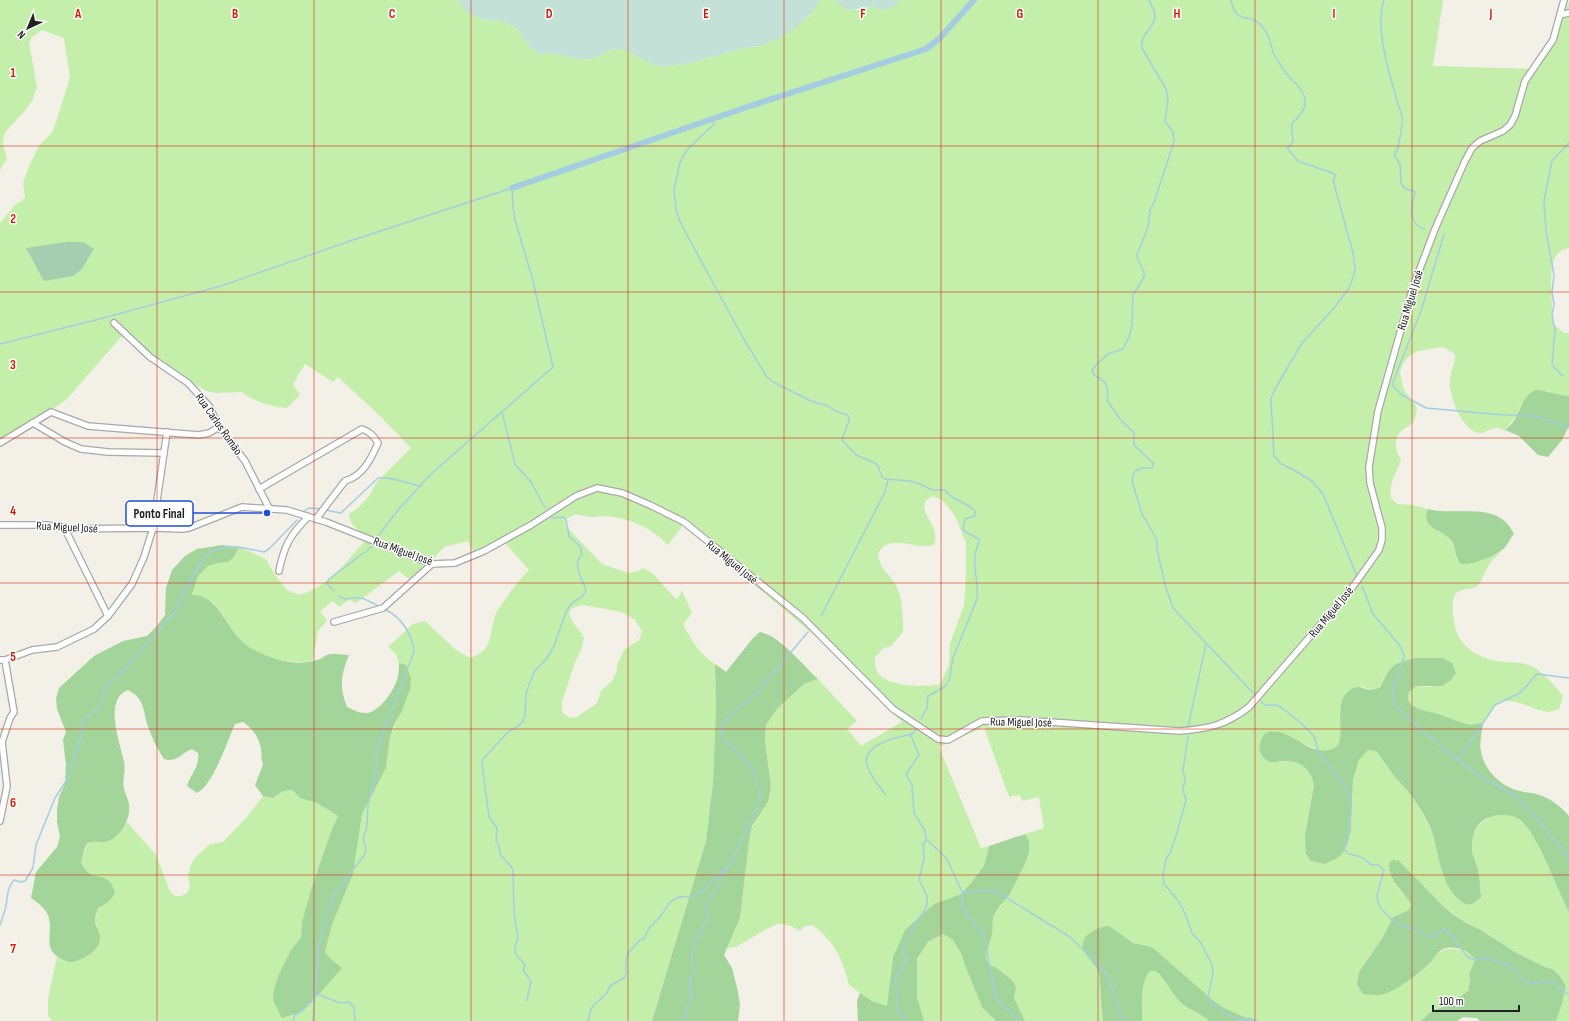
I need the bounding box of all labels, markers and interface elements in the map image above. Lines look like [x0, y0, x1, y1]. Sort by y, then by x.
text: A [74, 6, 82, 22]
text: B [232, 6, 238, 22]
text: C [389, 6, 396, 22]
text: D [546, 6, 553, 22]
text: E [703, 6, 709, 22]
text: F [860, 6, 866, 22]
text: G [1017, 6, 1024, 22]
text: H [1174, 6, 1181, 22]
text: I [1333, 6, 1336, 22]
text: J [1489, 6, 1493, 22]
north arrow [8, 8, 48, 48]
text: N [15, 28, 28, 42]
text: 1 [10, 65, 16, 81]
text: 2 [10, 211, 16, 227]
street label: Rua Miguel José [1394, 268, 1427, 332]
text: 3 [10, 357, 16, 373]
street label: Rua Carlos Romão [192, 391, 245, 458]
callout: Ponto Final [126, 501, 193, 526]
text: 4 [10, 503, 16, 519]
text: Ponto Final [133, 506, 185, 522]
street label: Rua Miguel José [36, 518, 98, 537]
street label: Rua Miguel José [371, 534, 435, 569]
street label: Rua Miguel José [703, 537, 761, 588]
street label: Rua Miguel José [1306, 584, 1357, 641]
text: 5 [10, 649, 16, 665]
street label: Rua Miguel José [990, 714, 1052, 731]
text: 6 [10, 795, 16, 811]
text: 7 [10, 941, 16, 957]
scale bar [1433, 987, 1519, 1013]
text: 100 m [1439, 994, 1464, 1009]

